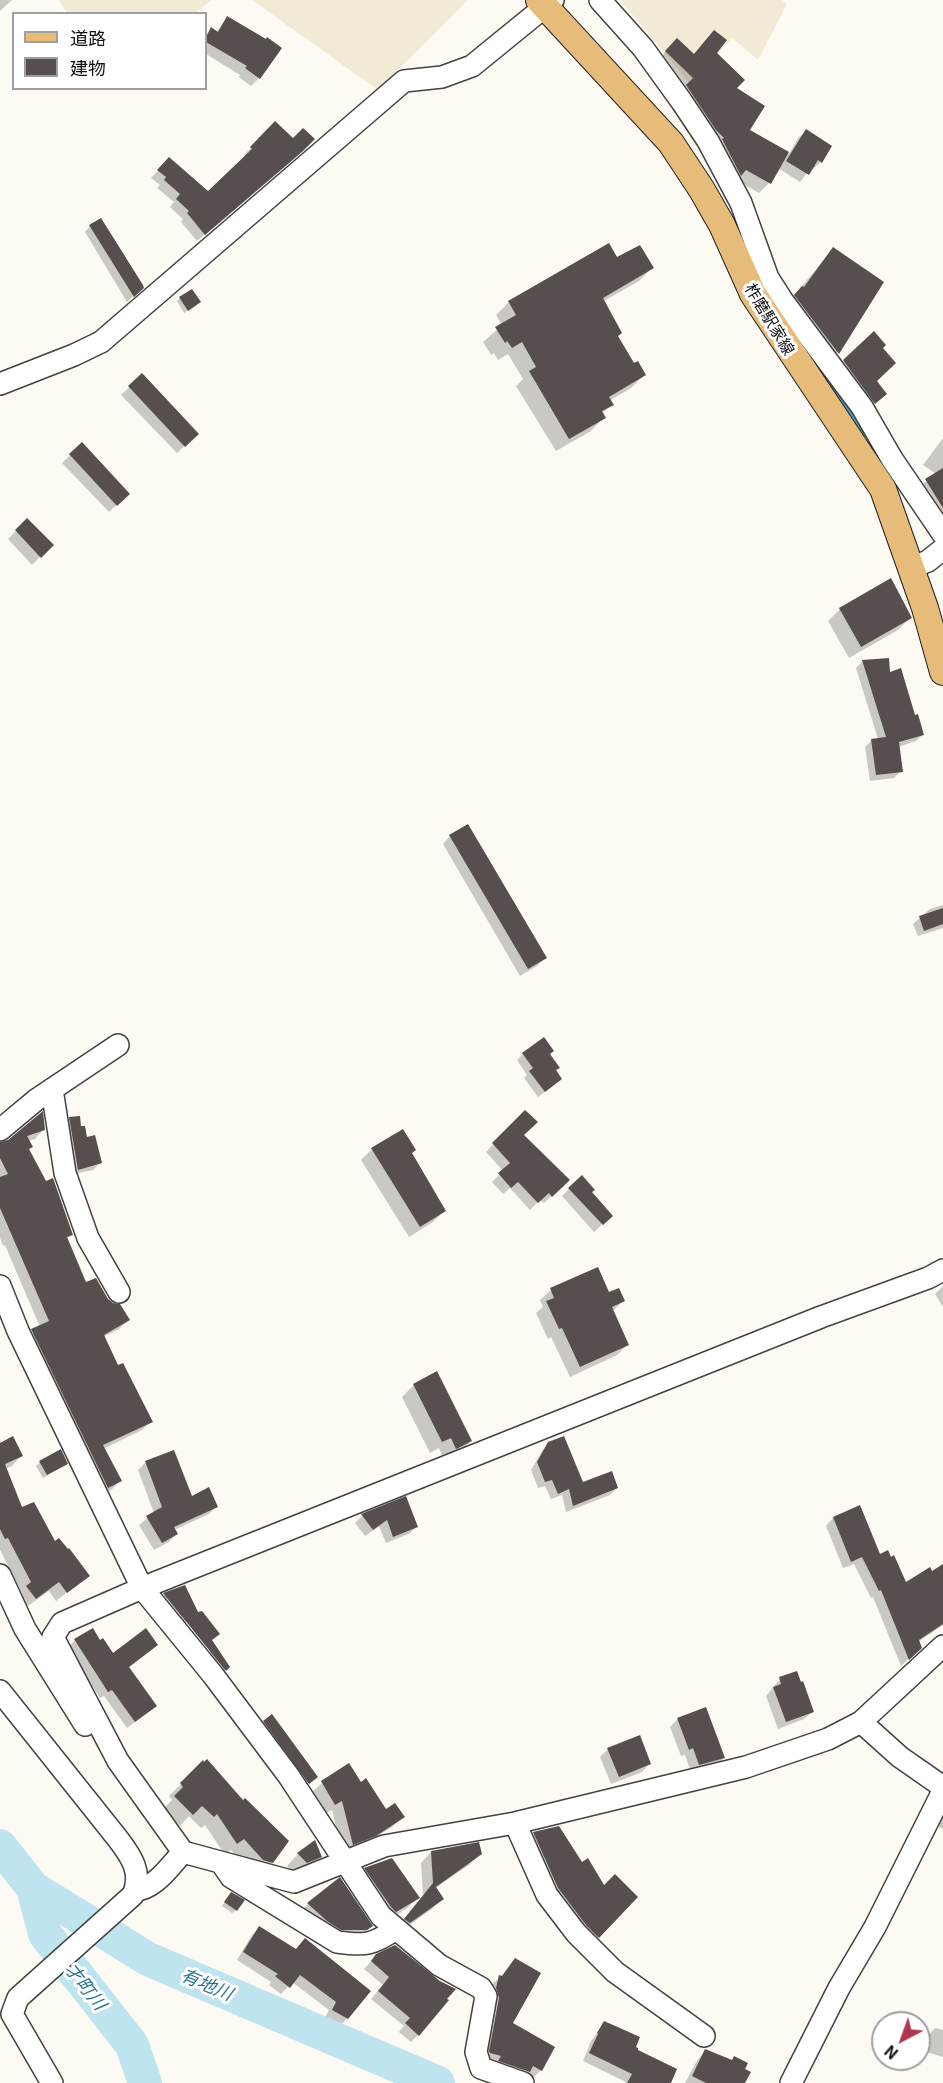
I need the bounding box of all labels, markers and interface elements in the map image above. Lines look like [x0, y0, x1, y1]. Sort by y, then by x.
legend [12, 12, 207, 90]
text: 道路 [70, 24, 106, 50]
text: 建物 [70, 54, 106, 80]
street label: 柞磨駅家線 [741, 280, 799, 358]
water label: 才町川 [61, 1958, 111, 2014]
water label: 有地川 [178, 1964, 236, 2004]
north arrow [871, 2011, 931, 2071]
text: N [878, 2040, 903, 2066]

